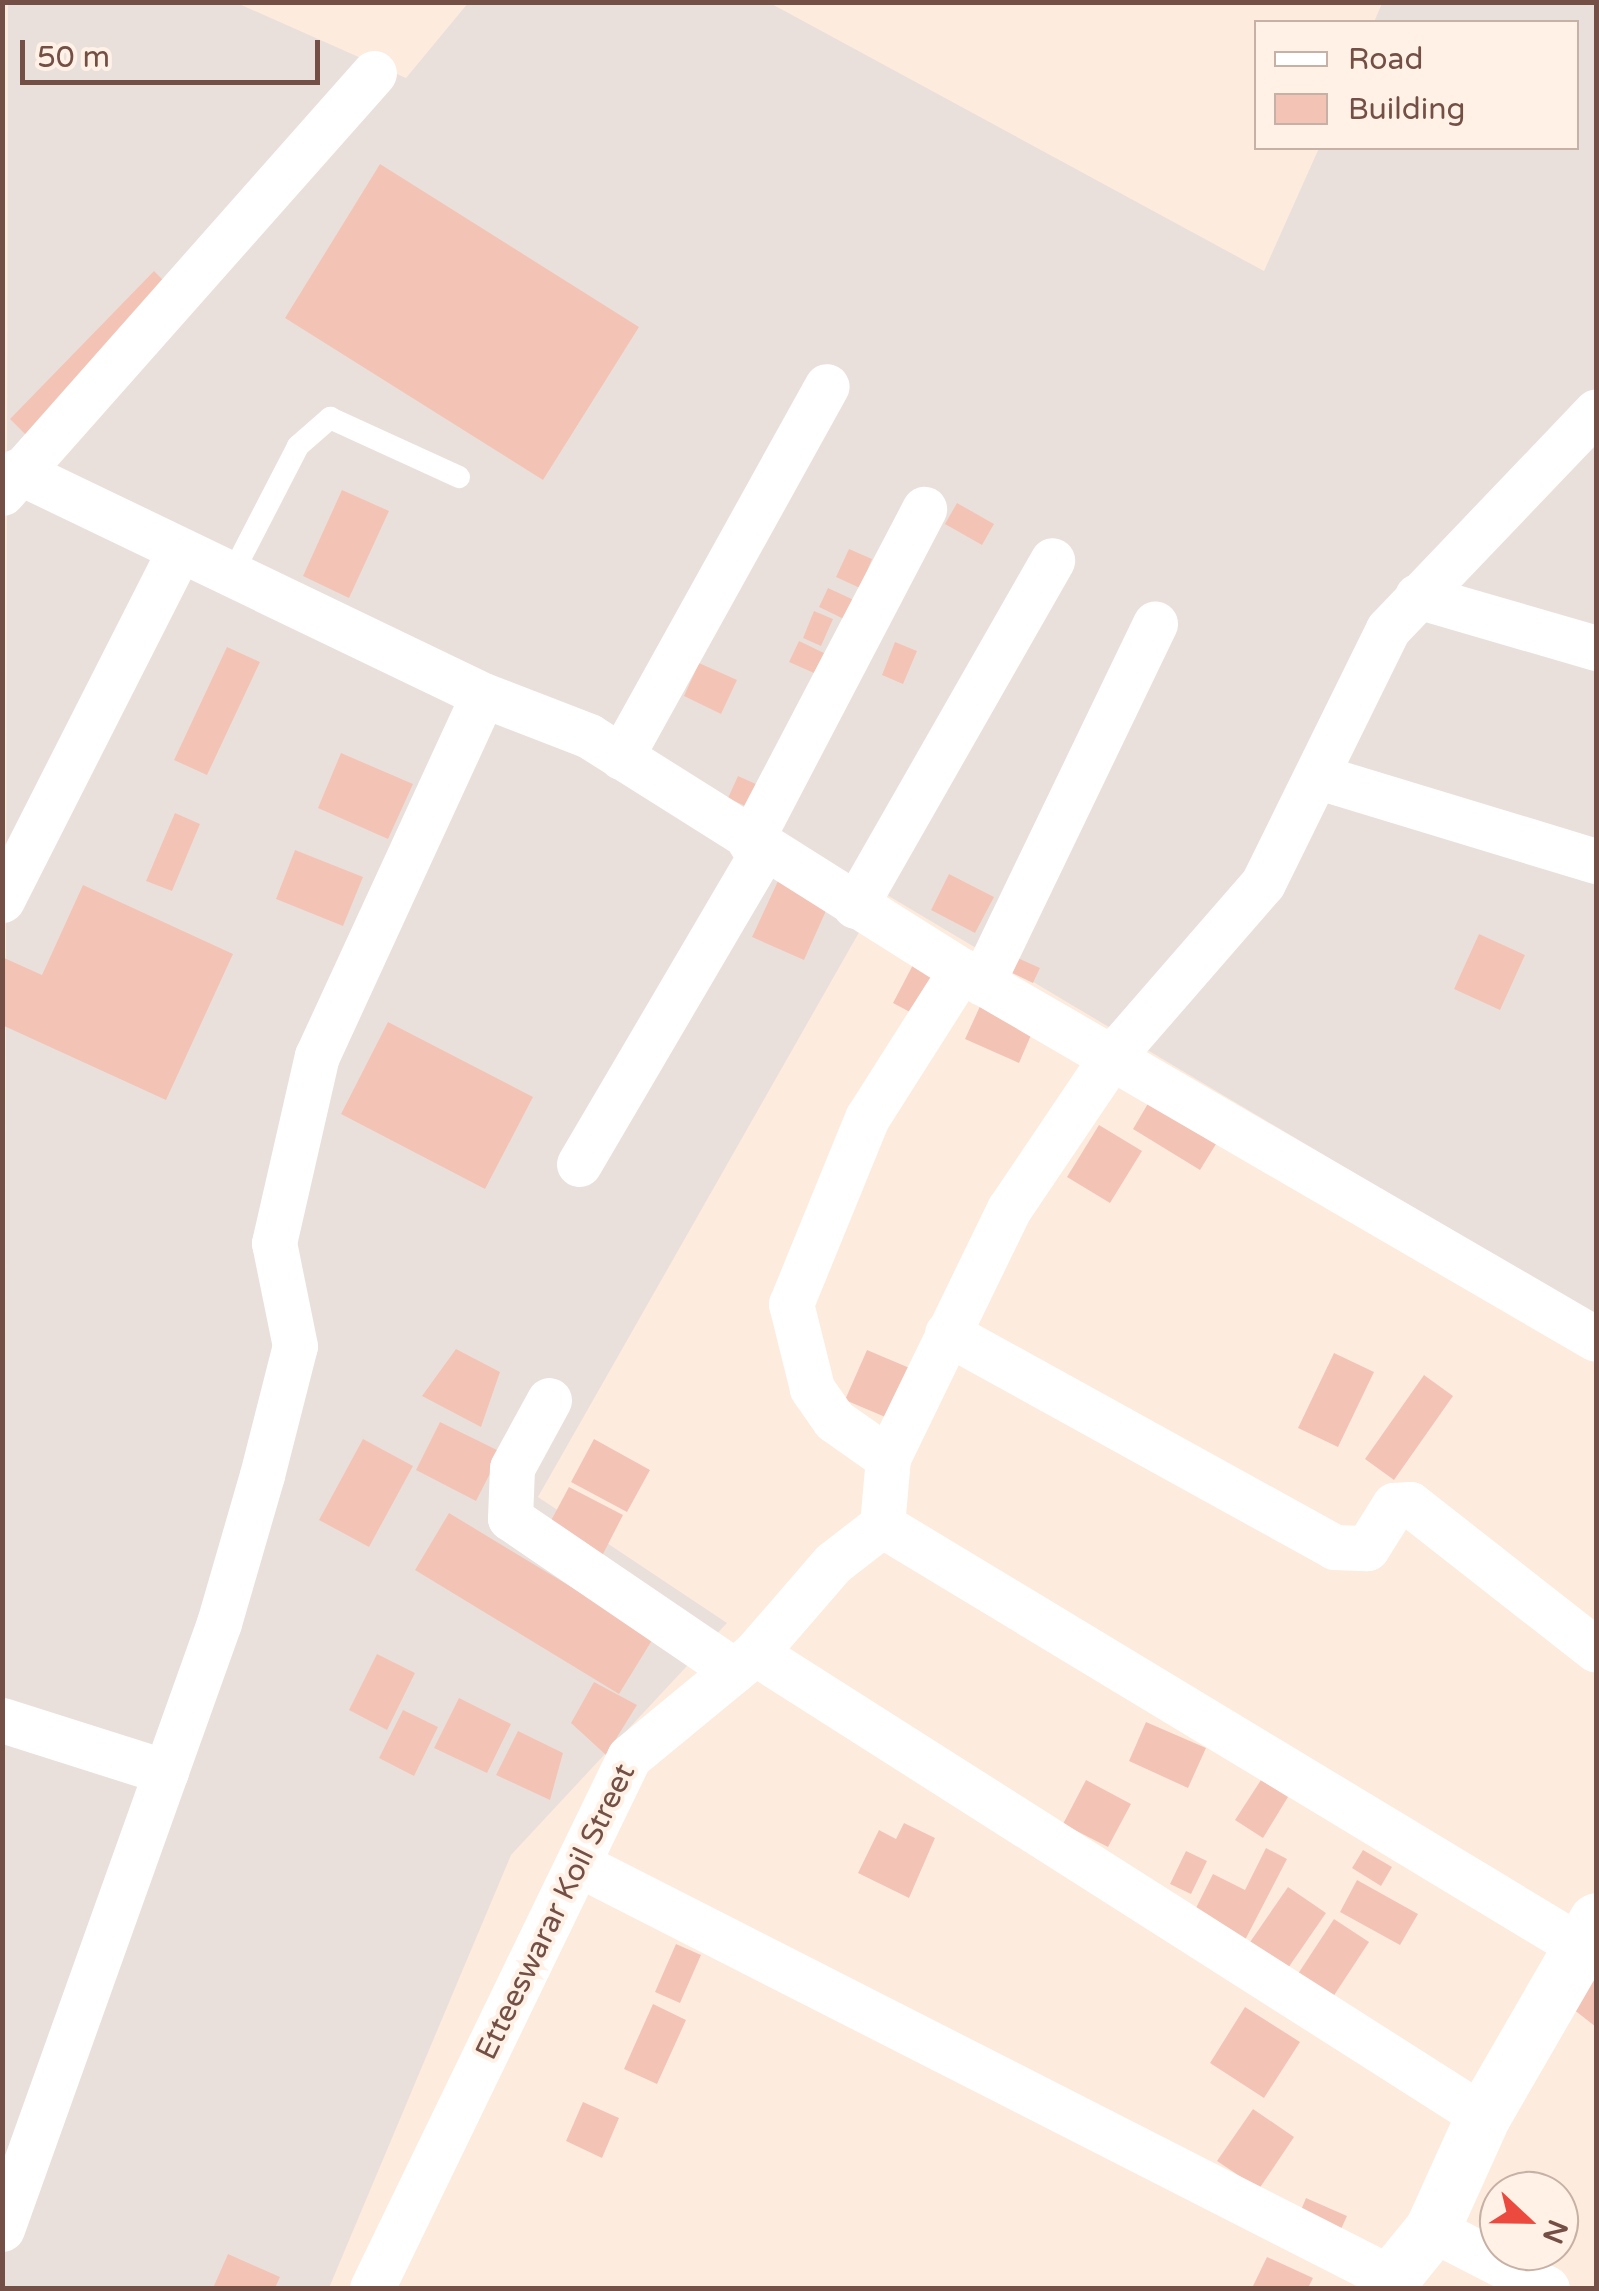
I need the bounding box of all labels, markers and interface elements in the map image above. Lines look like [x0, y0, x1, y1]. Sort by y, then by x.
scale bar [25, 20, 325, 82]
legend [1254, 20, 1579, 150]
text: 50 m [37, 39, 110, 76]
text: Road [1348, 41, 1423, 78]
text: Building [1348, 91, 1465, 128]
street label: Etteeswarar Koil Street [469, 1758, 643, 2066]
north arrow [1479, 2171, 1579, 2271]
text: N [1535, 2215, 1575, 2248]

